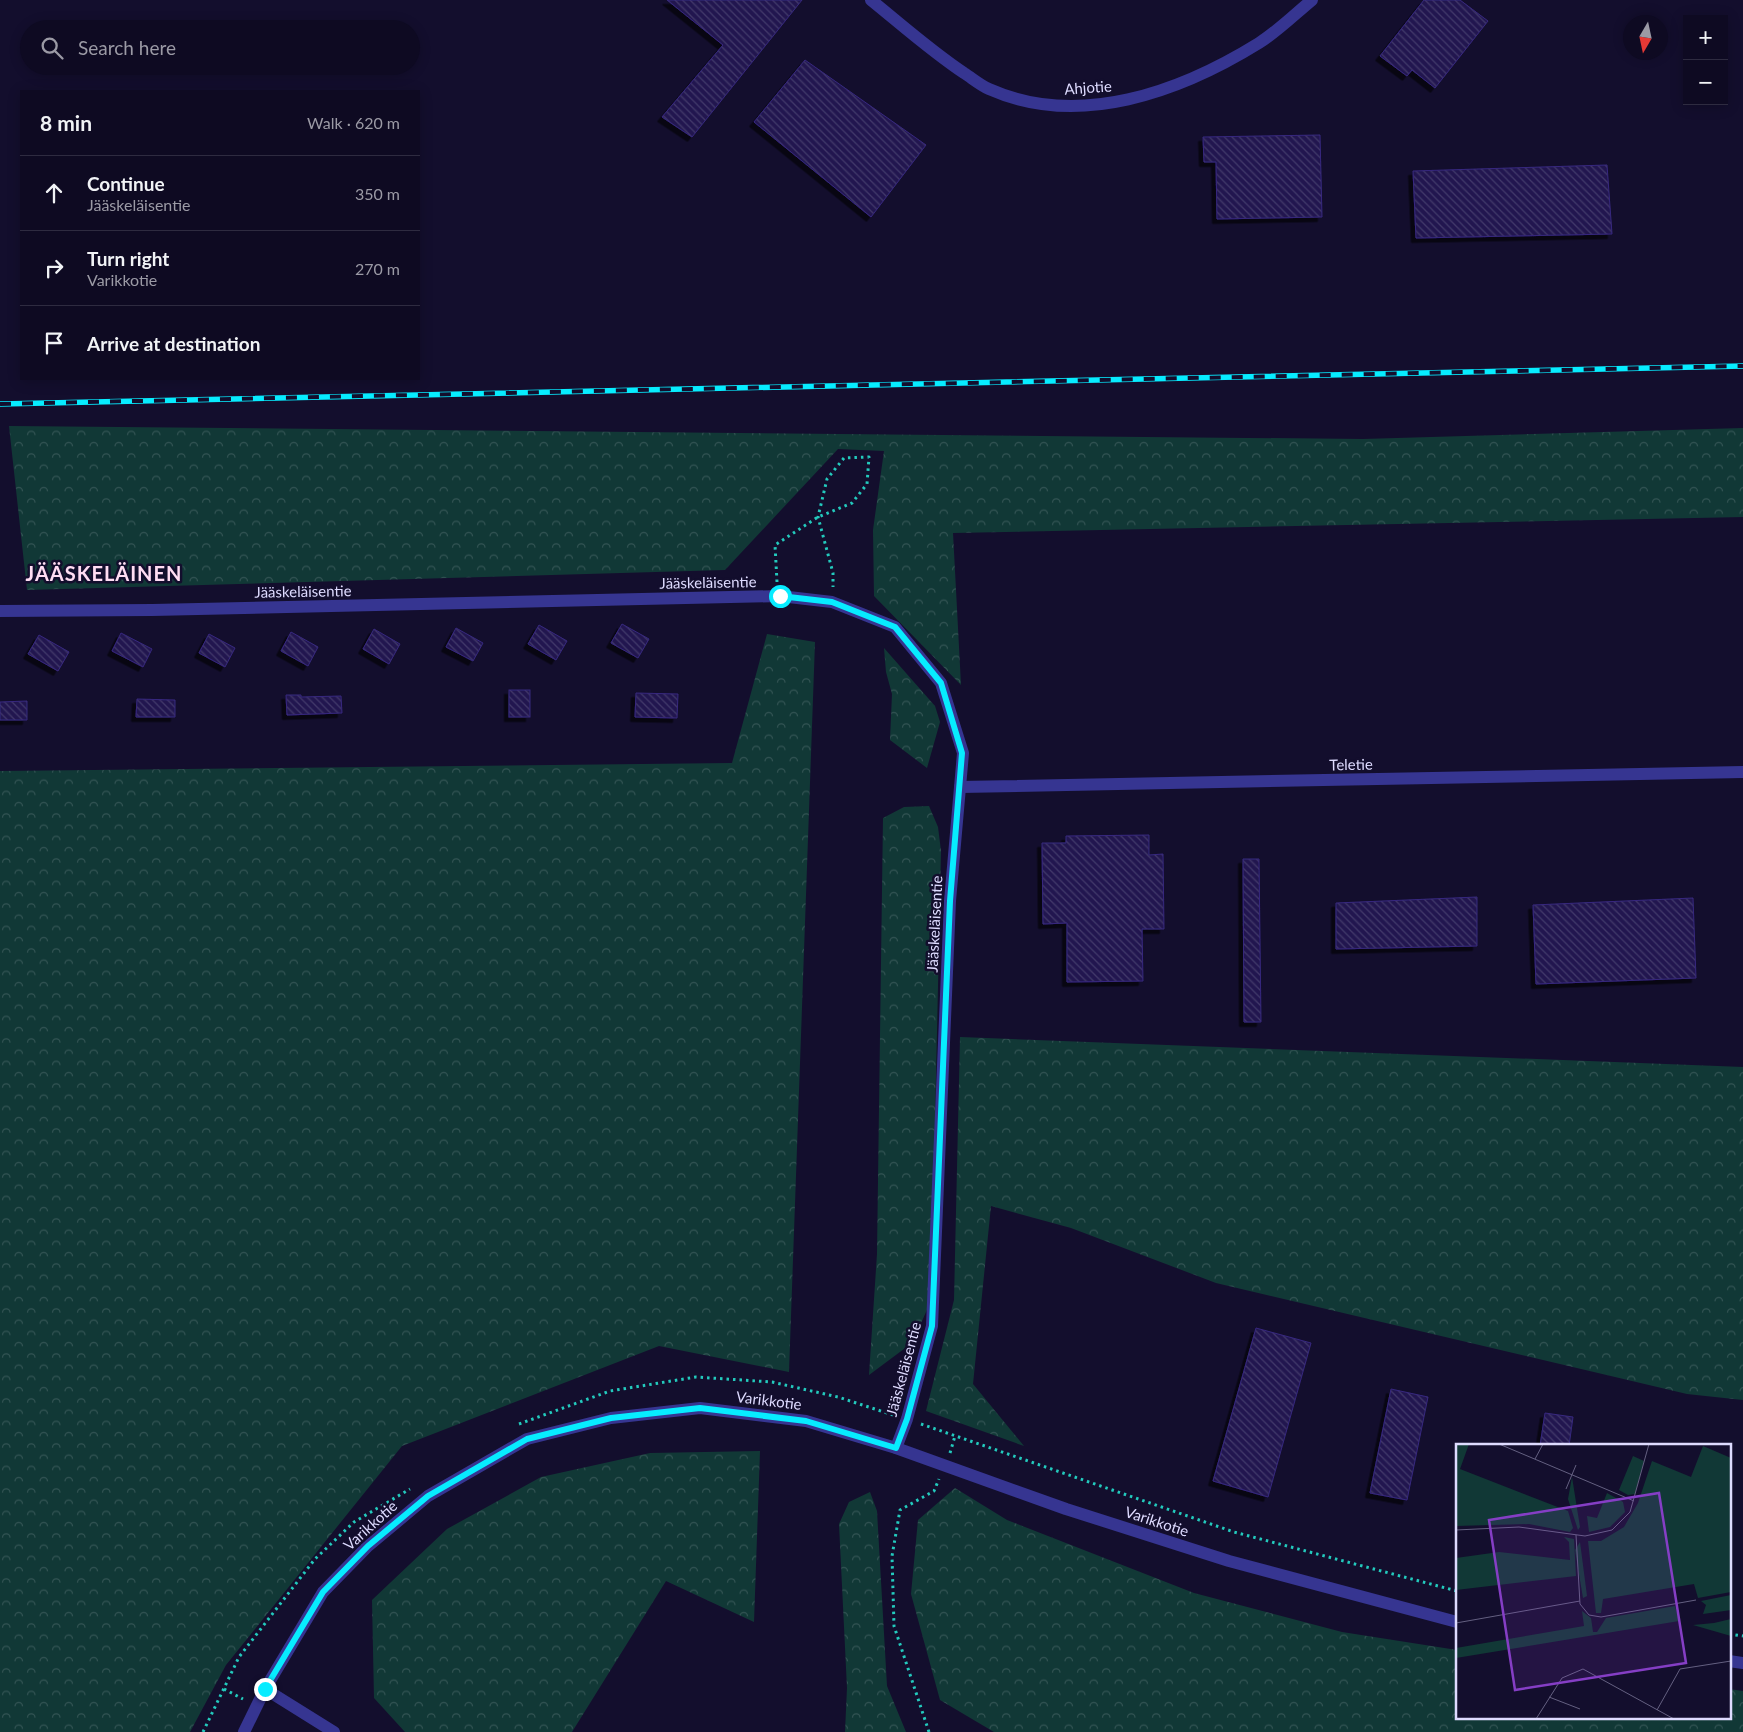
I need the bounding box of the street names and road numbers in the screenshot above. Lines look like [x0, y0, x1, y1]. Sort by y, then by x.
street label: Ahjotie [1064, 76, 1112, 98]
street label: Jääskeläisentie [659, 572, 757, 592]
street label: Jääskeläisentie [254, 581, 352, 601]
street label: Teletie [1329, 755, 1373, 773]
street label: Jääskeläisentie [922, 875, 946, 973]
street label: Jääskeläisentie [882, 1320, 924, 1418]
street label: Varikkotie [735, 1387, 803, 1413]
street label: Varikkotie [339, 1496, 401, 1554]
street label: Varikkotie [1123, 1502, 1191, 1540]

